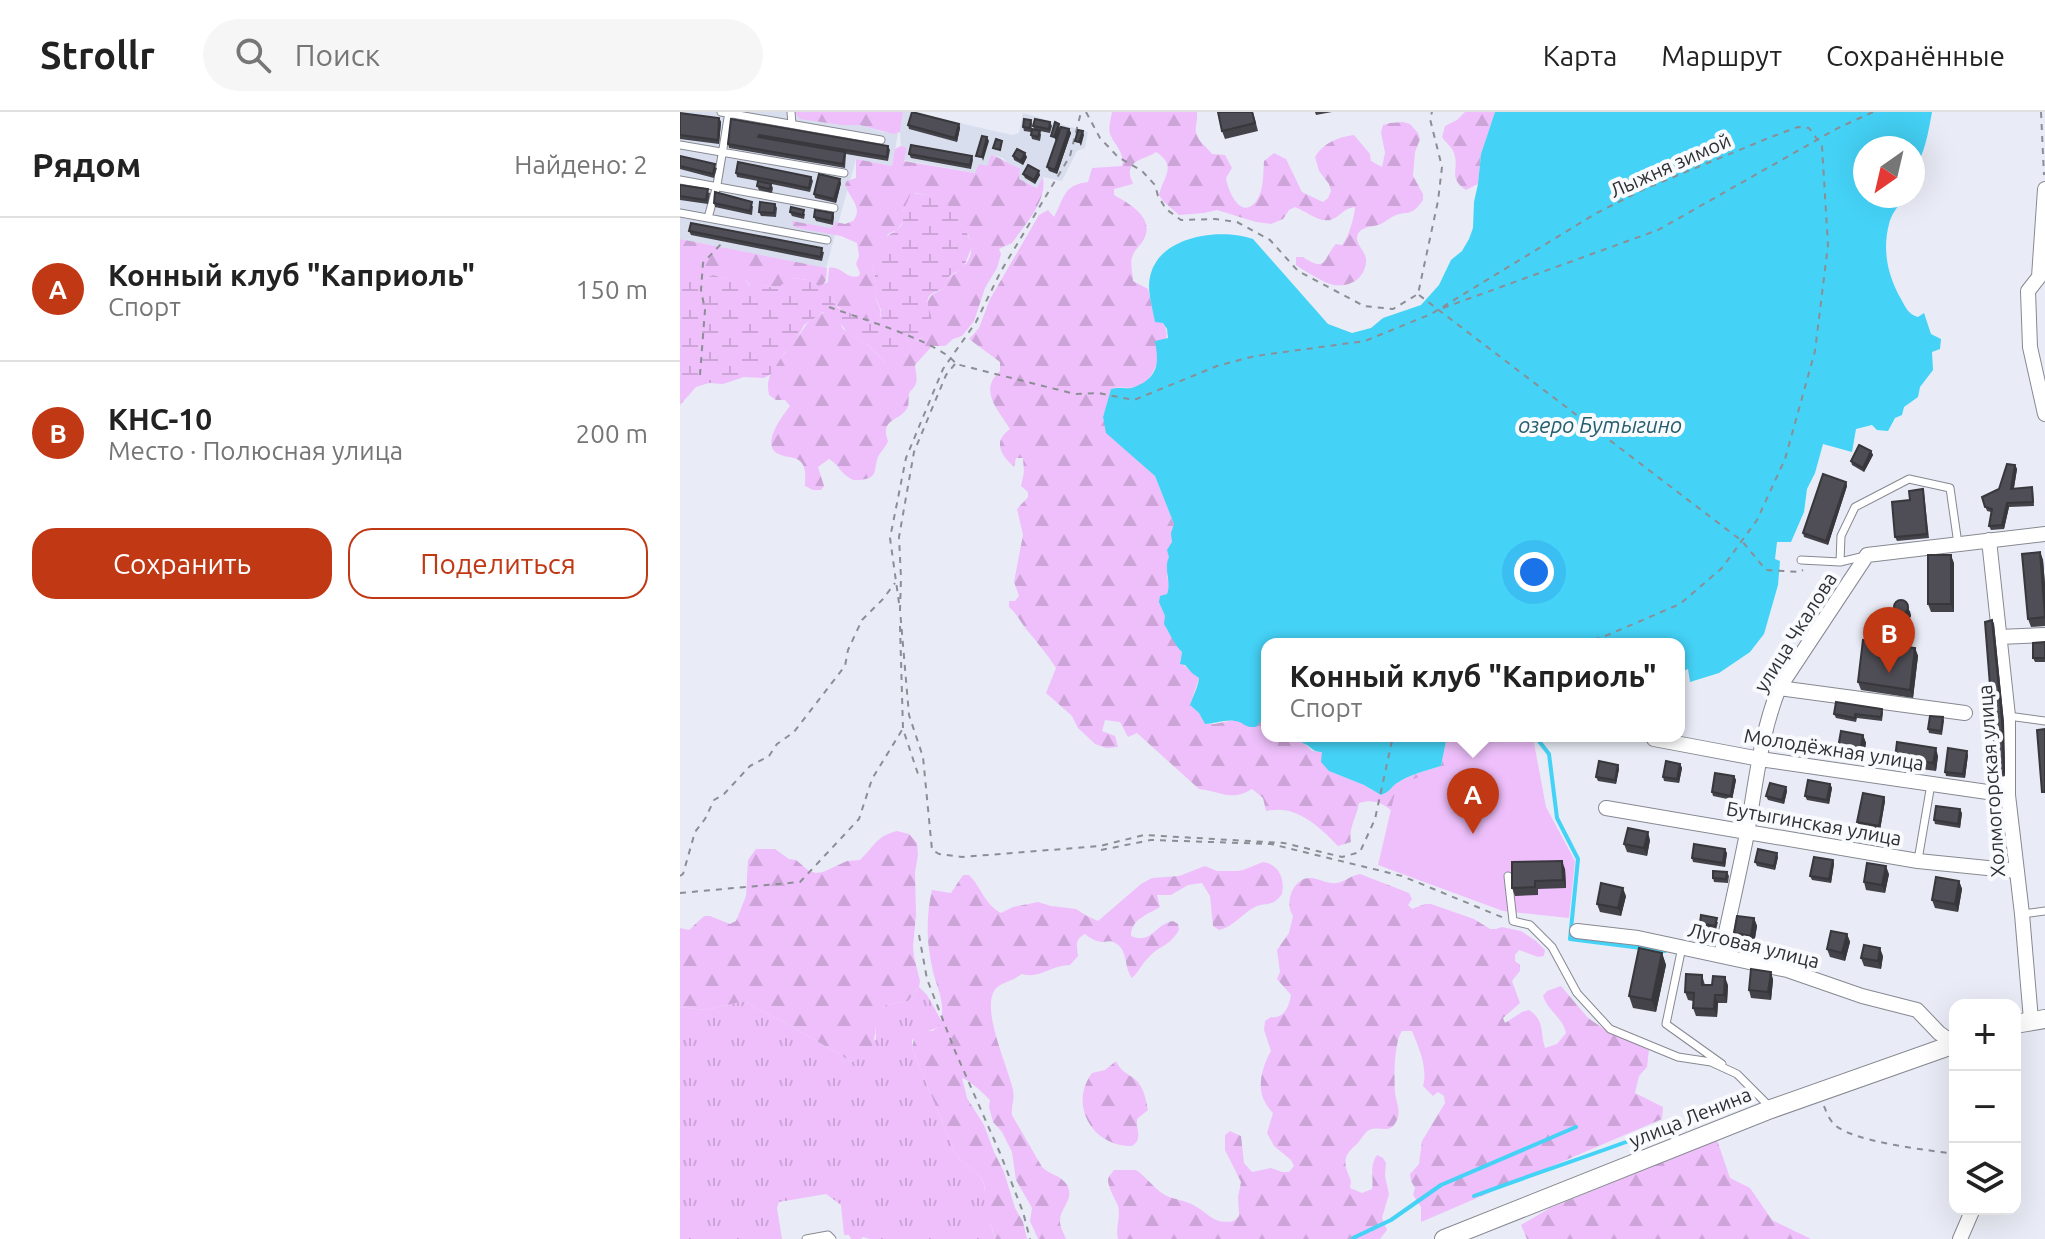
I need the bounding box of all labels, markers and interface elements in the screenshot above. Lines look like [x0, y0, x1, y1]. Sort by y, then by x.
search box [203, 19, 763, 91]
icon: search [231, 33, 275, 77]
text: Strollr [40, 34, 155, 76]
text: Поиск [295, 38, 380, 72]
text: Карта [1543, 40, 1617, 71]
text: Маршрут [1661, 40, 1782, 71]
text: Сохранённые [1826, 40, 2005, 71]
street label: Лыжня зимой [1606, 128, 1734, 202]
north arrow [1853, 136, 1925, 208]
text: Рядом [32, 145, 141, 183]
text: Найдено: 2 [514, 150, 648, 179]
text: Конный клуб "Каприоль" [108, 258, 475, 292]
text: A [49, 275, 67, 304]
text: 150 m [576, 275, 648, 304]
text: Спорт [108, 292, 181, 321]
text: КНС-10 [108, 402, 212, 436]
water label: озеро Бутыгино [1518, 412, 1682, 437]
text: B [49, 419, 67, 448]
text: 200 m [576, 419, 648, 448]
text: Место · Полюсная улица [108, 436, 403, 465]
button: Сохранить [32, 528, 332, 599]
button: Поделиться [348, 528, 648, 599]
your location [1514, 552, 1554, 592]
street label: улица Чкалова [1749, 568, 1841, 696]
pin: B [1863, 607, 1915, 673]
popup [1261, 638, 1685, 742]
text: Конный клуб "Каприоль" [1289, 659, 1657, 693]
street label: Холмогорская улица [1973, 684, 2009, 878]
text: Спорт [1289, 693, 1362, 722]
street label: Молодёжная улица [1742, 723, 1926, 775]
pin: A [1447, 768, 1499, 834]
street label: Бутыгинская улица [1725, 796, 1903, 850]
street label: Луговая улица [1686, 918, 1822, 972]
map controls [1949, 999, 2021, 1215]
button: + [1949, 999, 2021, 1071]
button: − [1949, 1071, 2021, 1143]
street label: улица Ленина [1626, 1082, 1754, 1152]
button: layers [1949, 1143, 2021, 1215]

